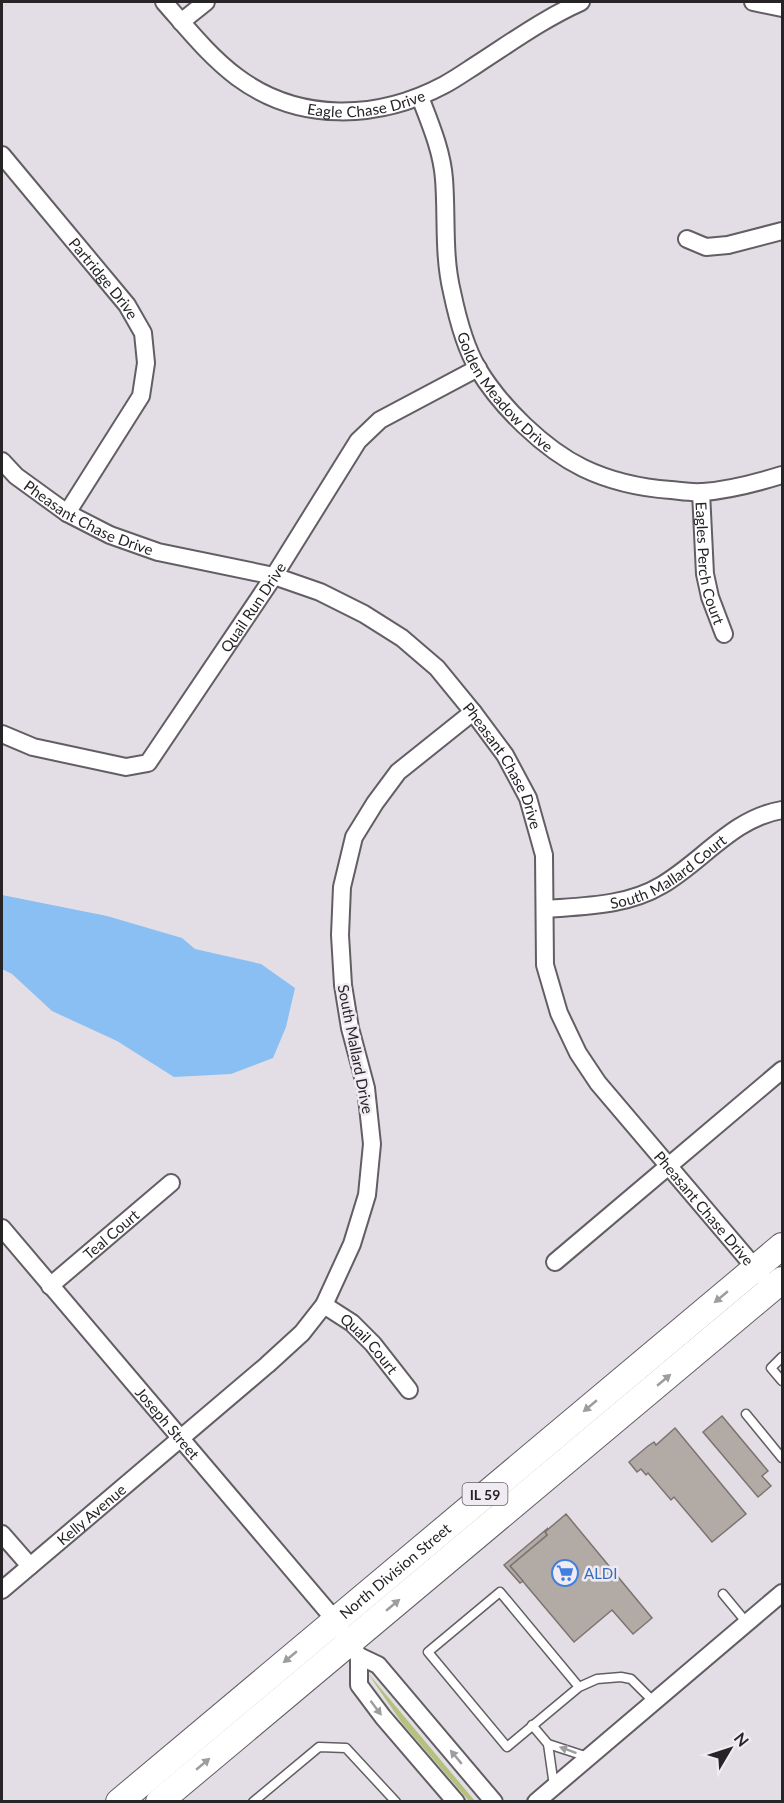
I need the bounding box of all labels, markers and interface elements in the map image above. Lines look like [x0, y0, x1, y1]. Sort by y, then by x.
street label: Eagle Chase Drive [306, 86, 427, 120]
street label: Partridge Drive [66, 234, 142, 322]
street label: Golden Meadow Drive [454, 329, 557, 455]
street label: Pheasant Chase Drive [21, 476, 156, 559]
street label: Eagles Perch Court [692, 501, 729, 627]
street label: Quail Run Drive [216, 559, 289, 655]
street label: Pheasant Chase Drive [460, 699, 545, 831]
street label: South Mallard Court [608, 830, 730, 912]
street label: South Mallard Drive [335, 983, 377, 1115]
street label: Pheasant Chase Drive [651, 1147, 758, 1269]
street label: Teal Court [79, 1205, 143, 1263]
one-way arrow [713, 1291, 729, 1304]
street label: Quail Court [337, 1309, 402, 1378]
one-way arrow [656, 1374, 671, 1386]
street label: Joseph Street [132, 1383, 204, 1463]
one-way arrow [583, 1399, 598, 1412]
street label: Kelly Avenue [53, 1480, 129, 1549]
road number: IL 59 [462, 1483, 508, 1505]
street label: North Division Street [336, 1519, 455, 1622]
supermarket icon: ALDI [550, 1558, 580, 1588]
place label: ALDI [584, 1564, 617, 1582]
one-way arrow [385, 1599, 401, 1612]
one-way arrow [282, 1651, 298, 1664]
one-way arrow [370, 1701, 382, 1716]
north arrow [700, 1719, 760, 1779]
text: N [731, 1728, 753, 1750]
one-way arrow [559, 1745, 577, 1755]
one-way arrow [450, 1749, 463, 1765]
one-way arrow [195, 1758, 210, 1771]

